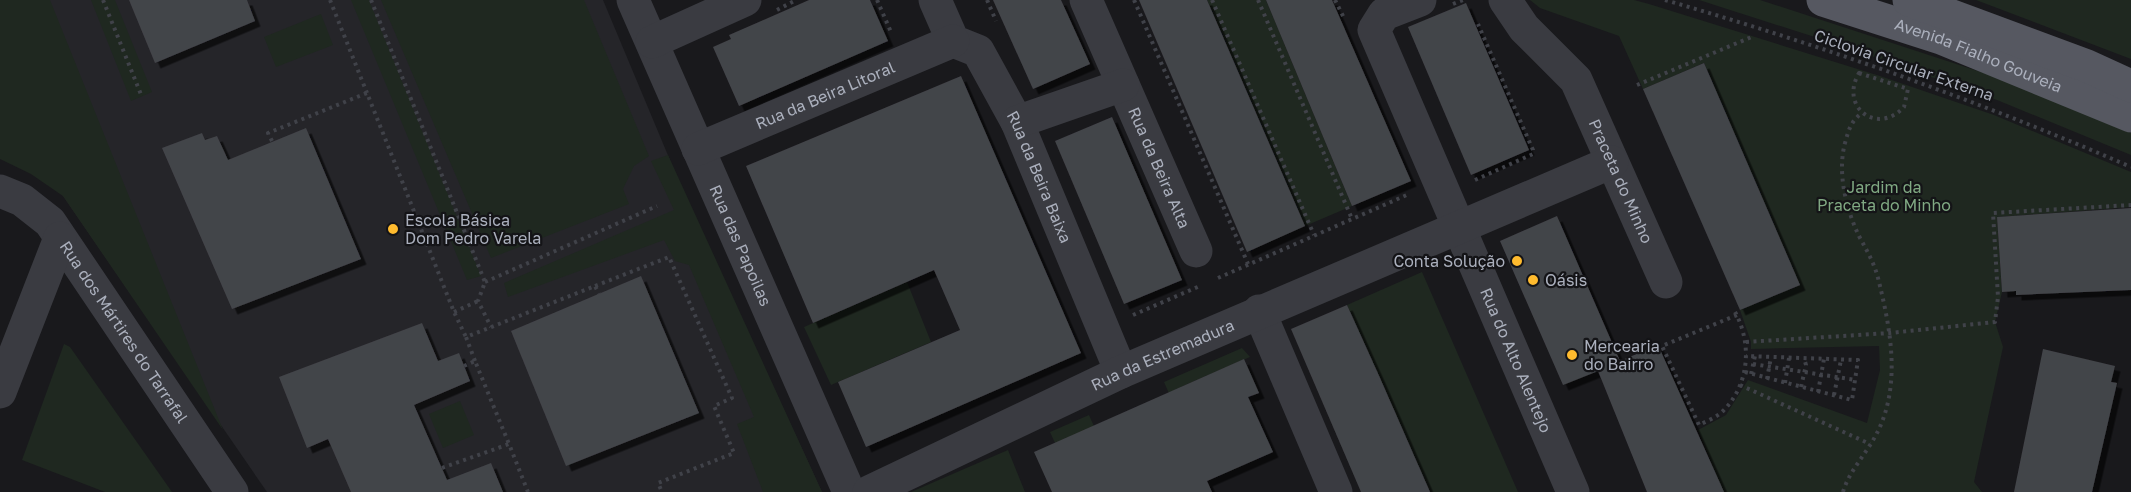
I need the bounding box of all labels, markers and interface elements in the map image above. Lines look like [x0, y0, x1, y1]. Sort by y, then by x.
street label: Avenida Fialho Gouveia [1892, 14, 2065, 97]
street label: Ciclovia Circular Externa [1812, 25, 1996, 105]
street label: Rua da Beira Litoral [752, 57, 898, 134]
street label: Rua da Beira Alta [1124, 104, 1195, 231]
street label: Rua da Beira Baixa [1003, 107, 1076, 246]
street label: Praceta do Minho [1585, 116, 1657, 246]
park label: Jardim da Praceta do Minho [1817, 177, 1951, 215]
street label: Rua das Papoilas [705, 182, 776, 309]
place label: Escola Básica Dom Pedro Varela [405, 210, 541, 248]
marker: Escola Básica Dom Pedro Varela [386, 222, 400, 236]
street label: Rua dos Mártires do Tarrafal [56, 237, 193, 427]
place label: Conta Solução [1393, 251, 1505, 271]
marker: Conta Solução [1510, 254, 1524, 268]
place label: Oásis [1545, 270, 1587, 290]
marker: Oásis [1526, 273, 1540, 287]
street label: Rua do Alto Alentejo [1476, 285, 1556, 436]
street label: Rua da Estremadura [1088, 315, 1237, 395]
place label: Mercearia do Bairro [1584, 336, 1660, 374]
marker: Mercearia do Bairro [1565, 348, 1579, 362]

